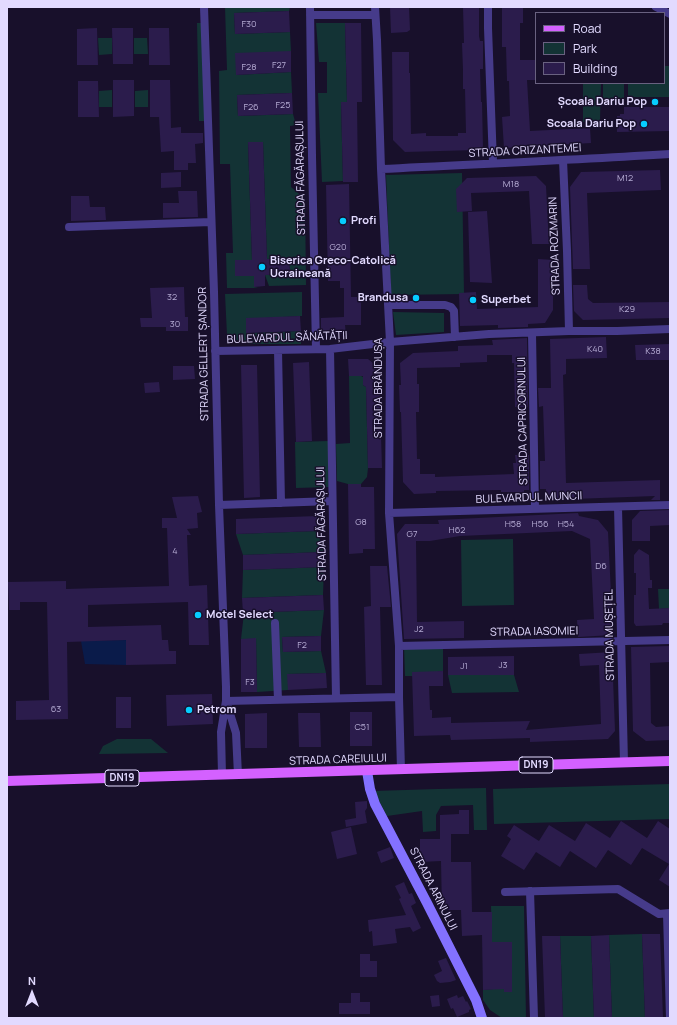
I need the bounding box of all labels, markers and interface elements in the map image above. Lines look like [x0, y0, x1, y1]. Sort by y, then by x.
legend [535, 12, 665, 84]
house number: F30 [242, 19, 256, 29]
text: Road [573, 20, 601, 37]
text: Park [573, 40, 597, 57]
house number: F27 [272, 60, 286, 70]
text: Building [573, 60, 617, 77]
house number: F28 [242, 62, 256, 72]
place label: Școala Dariu Pop [558, 95, 647, 109]
marker: Școala Dariu Pop [650, 97, 660, 107]
house number: F25 [276, 100, 290, 110]
house number: F26 [243, 102, 259, 112]
place label: Scoala Dariu Pop [547, 117, 636, 131]
marker: Scoala Dariu Pop [639, 119, 649, 129]
street label: STRADA FĂGĂRAȘULUI [293, 121, 309, 235]
street label: STRADA CRIZANTEMEI [468, 141, 582, 161]
house number: M12 [617, 173, 633, 183]
house number: M18 [503, 179, 519, 189]
street label: STRADA ROZMARIN [547, 197, 563, 295]
place label: Profi [351, 214, 377, 228]
marker: Profi [338, 216, 348, 226]
house number: G20 [330, 242, 346, 252]
place label: Biserica Greco-Catolică Ucraineană [270, 254, 396, 280]
marker: Biserica Greco-Catolică Ucraineană [257, 262, 267, 272]
street label: STRADA GELLERT ȘANDOR [196, 287, 212, 421]
place label: Brandusa [358, 291, 408, 305]
house number: 32 [167, 292, 177, 302]
marker: Brandusa [411, 293, 421, 303]
place label: Superbet [481, 293, 531, 307]
marker: Superbet [468, 295, 478, 305]
house number: K29 [619, 304, 635, 314]
house number: 30 [170, 319, 180, 329]
street label: BULEVARDUL SĂNĂTĂȚII [226, 329, 348, 347]
street label: STRADA BRÂNDUȘA [372, 338, 386, 438]
house number: K40 [587, 344, 603, 354]
house number: K38 [645, 346, 661, 356]
street label: STRADA CAPRICORNULUI [515, 357, 531, 485]
street label: STRADA FĂGĂRAȘULUI [314, 467, 330, 581]
street label: BULEVARDUL MUNCII [476, 490, 582, 506]
house number: G8 [355, 517, 367, 527]
house number: H58 [505, 519, 521, 529]
house number: H56 [532, 519, 548, 529]
house number: H54 [558, 519, 574, 529]
house number: H62 [449, 525, 465, 535]
house number: G7 [407, 529, 417, 539]
house number: 4 [172, 546, 178, 556]
house number: D6 [595, 561, 607, 571]
street label: STRADA MUȘEȚEL [603, 589, 617, 681]
place label: Motel Select [206, 608, 273, 622]
marker: Motel Select [193, 610, 203, 620]
house number: J2 [414, 624, 424, 634]
street label: STRADA IASOMIEI [490, 625, 578, 639]
house number: F2 [297, 640, 307, 650]
house number: J3 [498, 660, 508, 670]
house number: J1 [460, 661, 468, 671]
house number: F3 [245, 677, 255, 687]
place label: Petrom [197, 703, 236, 717]
house number: 63 [51, 704, 61, 714]
marker: Petrom [184, 705, 194, 715]
house number: C51 [354, 722, 370, 732]
street label: STRADA CAREIULUI [289, 752, 387, 768]
road number: DN19 [519, 757, 553, 773]
road number: DN19 [105, 770, 139, 786]
street label: STRADA ARINULUI [406, 845, 460, 933]
north arrow [12, 973, 52, 1013]
text: N [28, 973, 36, 988]

